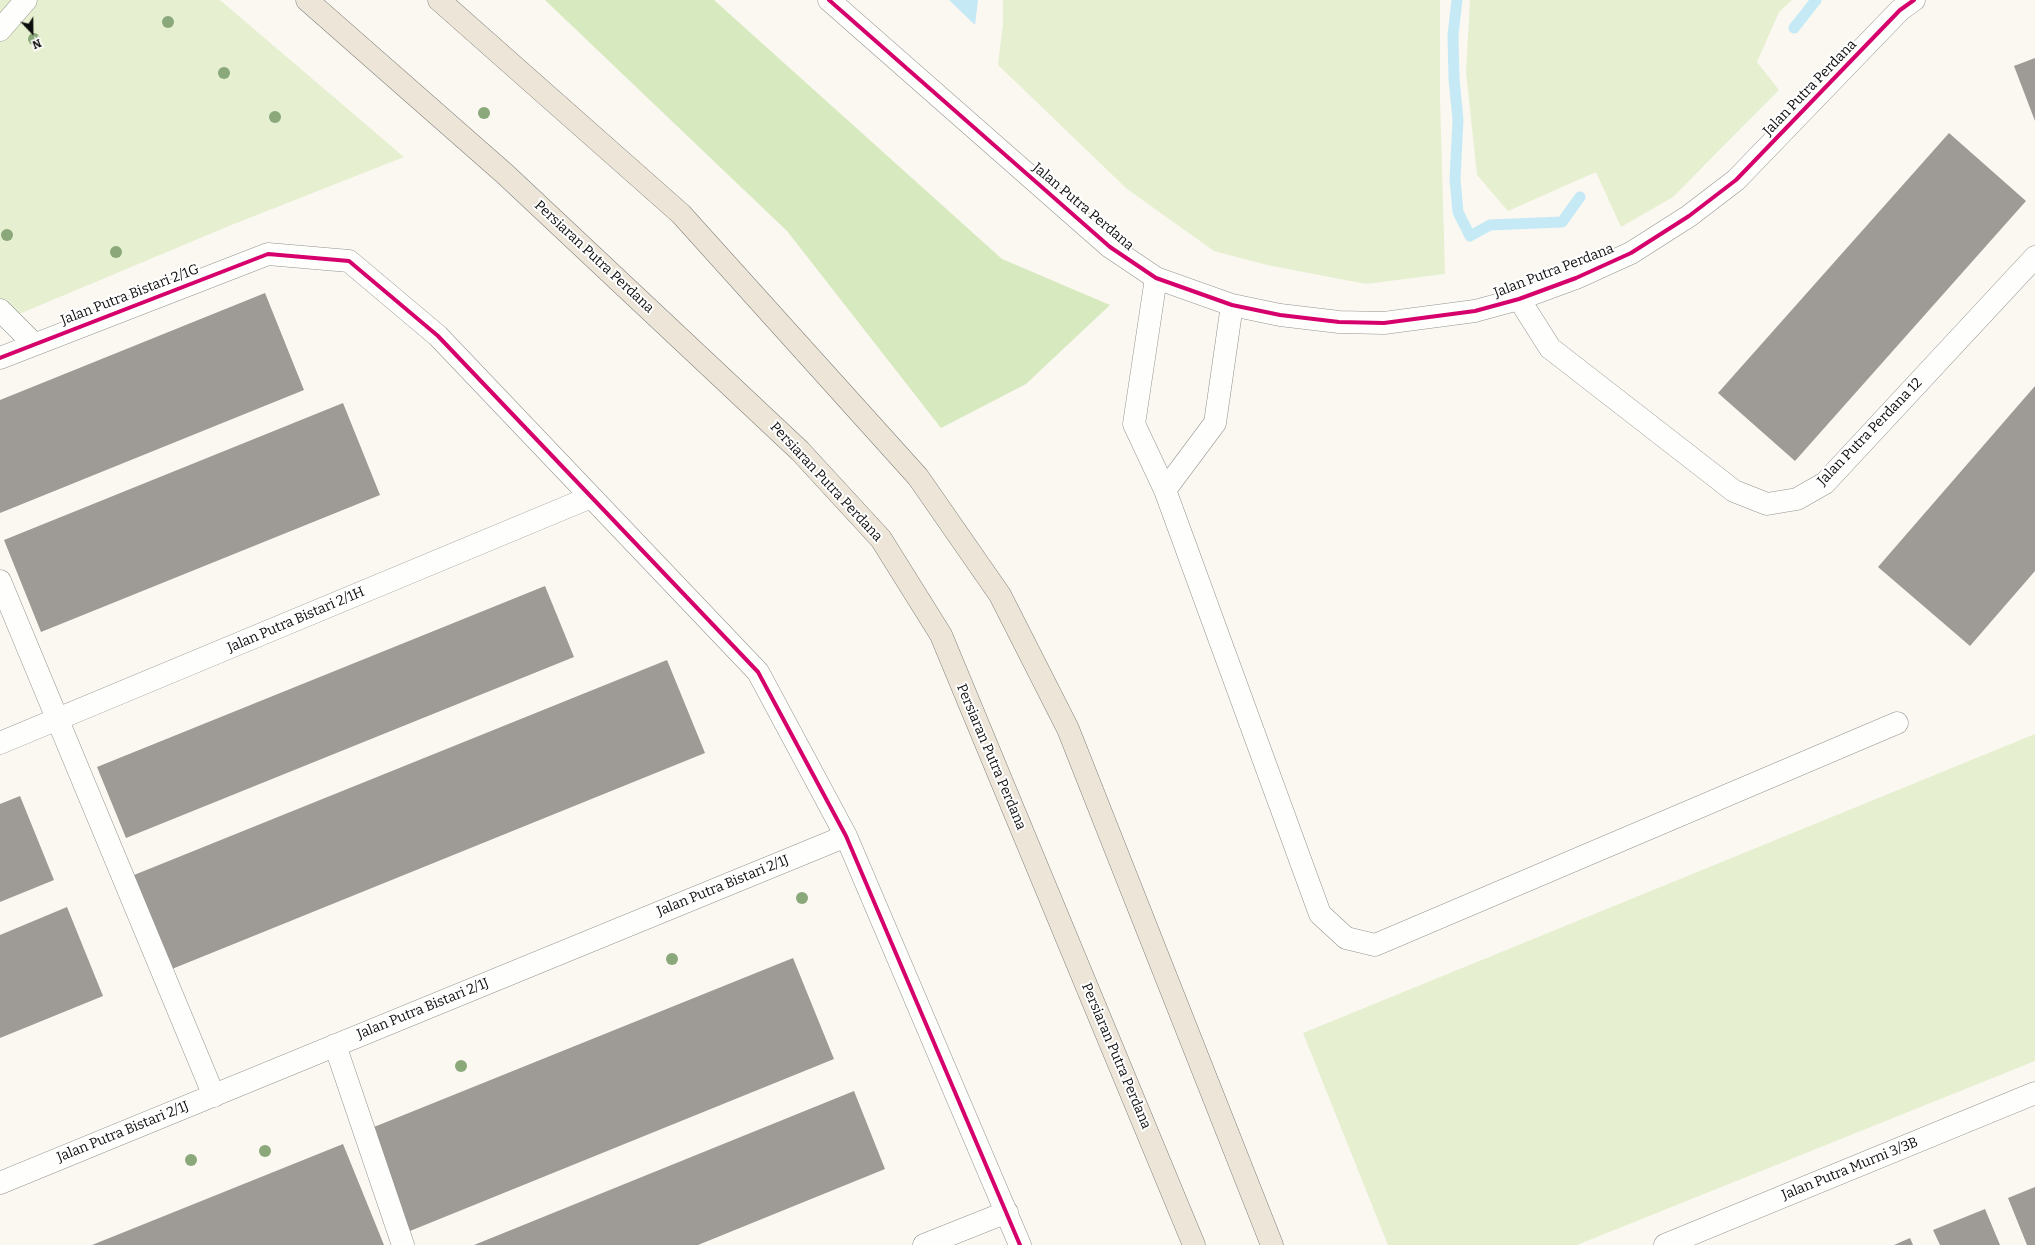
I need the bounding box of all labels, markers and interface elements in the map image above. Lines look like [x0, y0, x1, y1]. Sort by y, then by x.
north arrow [12, 12, 52, 52]
text: N [30, 36, 43, 51]
street label: Jalan Putra Perdana [1760, 36, 1860, 140]
street label: Jalan Putra Perdana [1029, 160, 1137, 254]
street label: Persiaran Putra Perdana [531, 197, 657, 317]
street label: Jalan Putra Perdana [1492, 240, 1616, 302]
street label: Jalan Putra Bistari 2/1G [59, 261, 201, 329]
street label: Jalan Putra Perdana 12 [1814, 375, 1926, 489]
street label: Persiaran Putra Perdana [766, 419, 886, 545]
street label: Jalan Putra Bistari 2/1H [225, 583, 367, 657]
street label: Persiaran Putra Perdana [953, 681, 1029, 833]
street label: Jalan Putra Bistari 2/1J [655, 852, 791, 920]
street label: Jalan Putra Bistari 2/1J [355, 975, 491, 1043]
street label: Persiaran Putra Perdana [1078, 980, 1154, 1132]
street label: Jalan Putra Bistari 2/1J [55, 1098, 191, 1166]
street label: Jalan Putra Murni 3/3B [1780, 1134, 1920, 1204]

